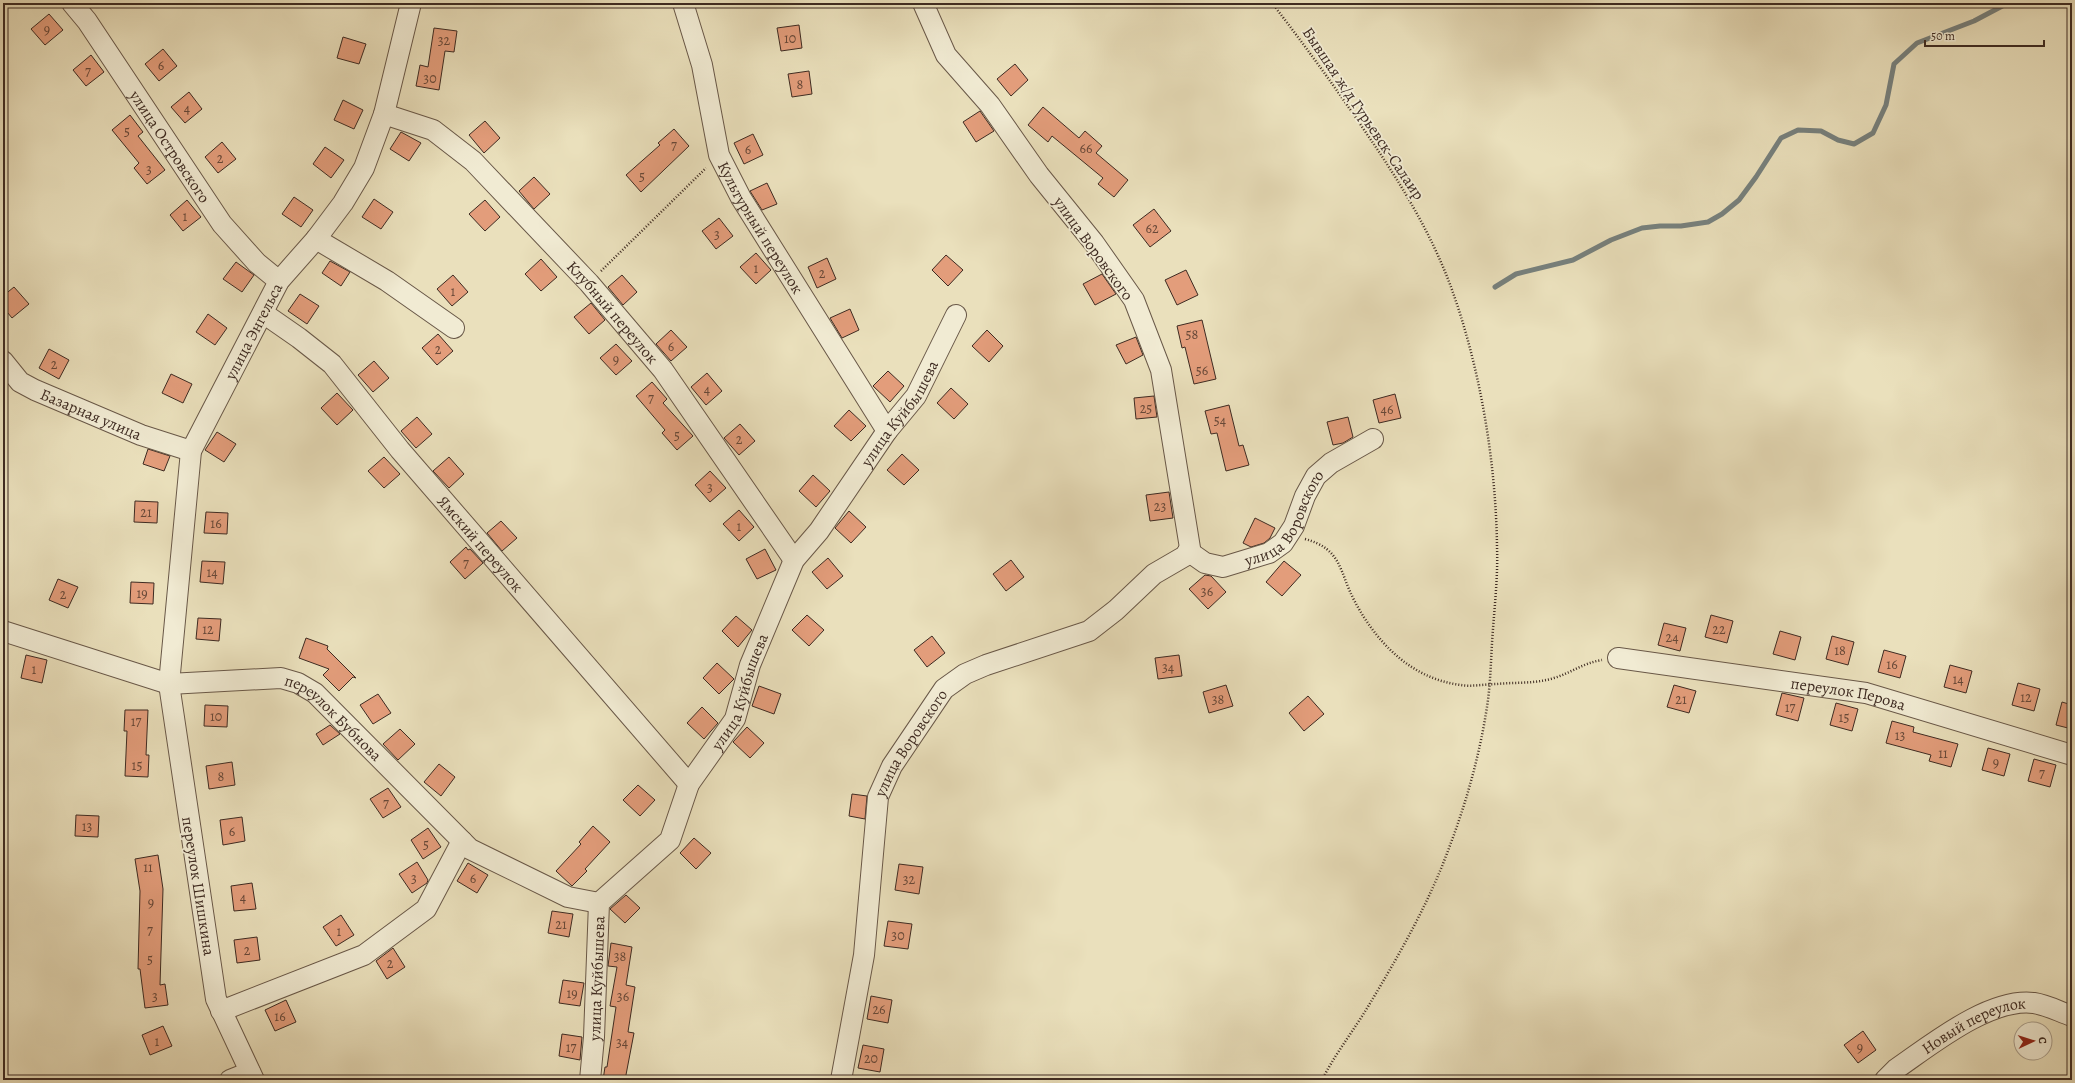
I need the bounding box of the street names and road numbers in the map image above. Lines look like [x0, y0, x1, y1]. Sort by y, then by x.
street label: Бывшая ж/д Гурьевск-Салаир [1297, 23, 1429, 204]
street label: улица Островского [124, 85, 215, 208]
street label: Культурный переулок [712, 158, 808, 298]
street label: улица Воровского [1047, 191, 1138, 305]
street label: Клубный переулок [561, 256, 663, 369]
street label: улица Энгельса [219, 279, 288, 385]
street label: улица Куйбышева [855, 356, 944, 472]
street label: Базарная улица [37, 383, 145, 446]
street label: улица Воровского [1241, 464, 1329, 572]
street label: Ямский переулок [432, 491, 528, 597]
street label: улица Куйбышева [706, 630, 774, 756]
street label: переулок Бубнова [282, 670, 387, 767]
street label: переулок Перова [1789, 672, 1909, 716]
street label: улица Воровского [869, 685, 953, 801]
street label: переулок Шишкина [176, 815, 220, 958]
street label: улица Куйбышева [584, 915, 611, 1043]
street label: Новый переулок [1917, 992, 2027, 1060]

